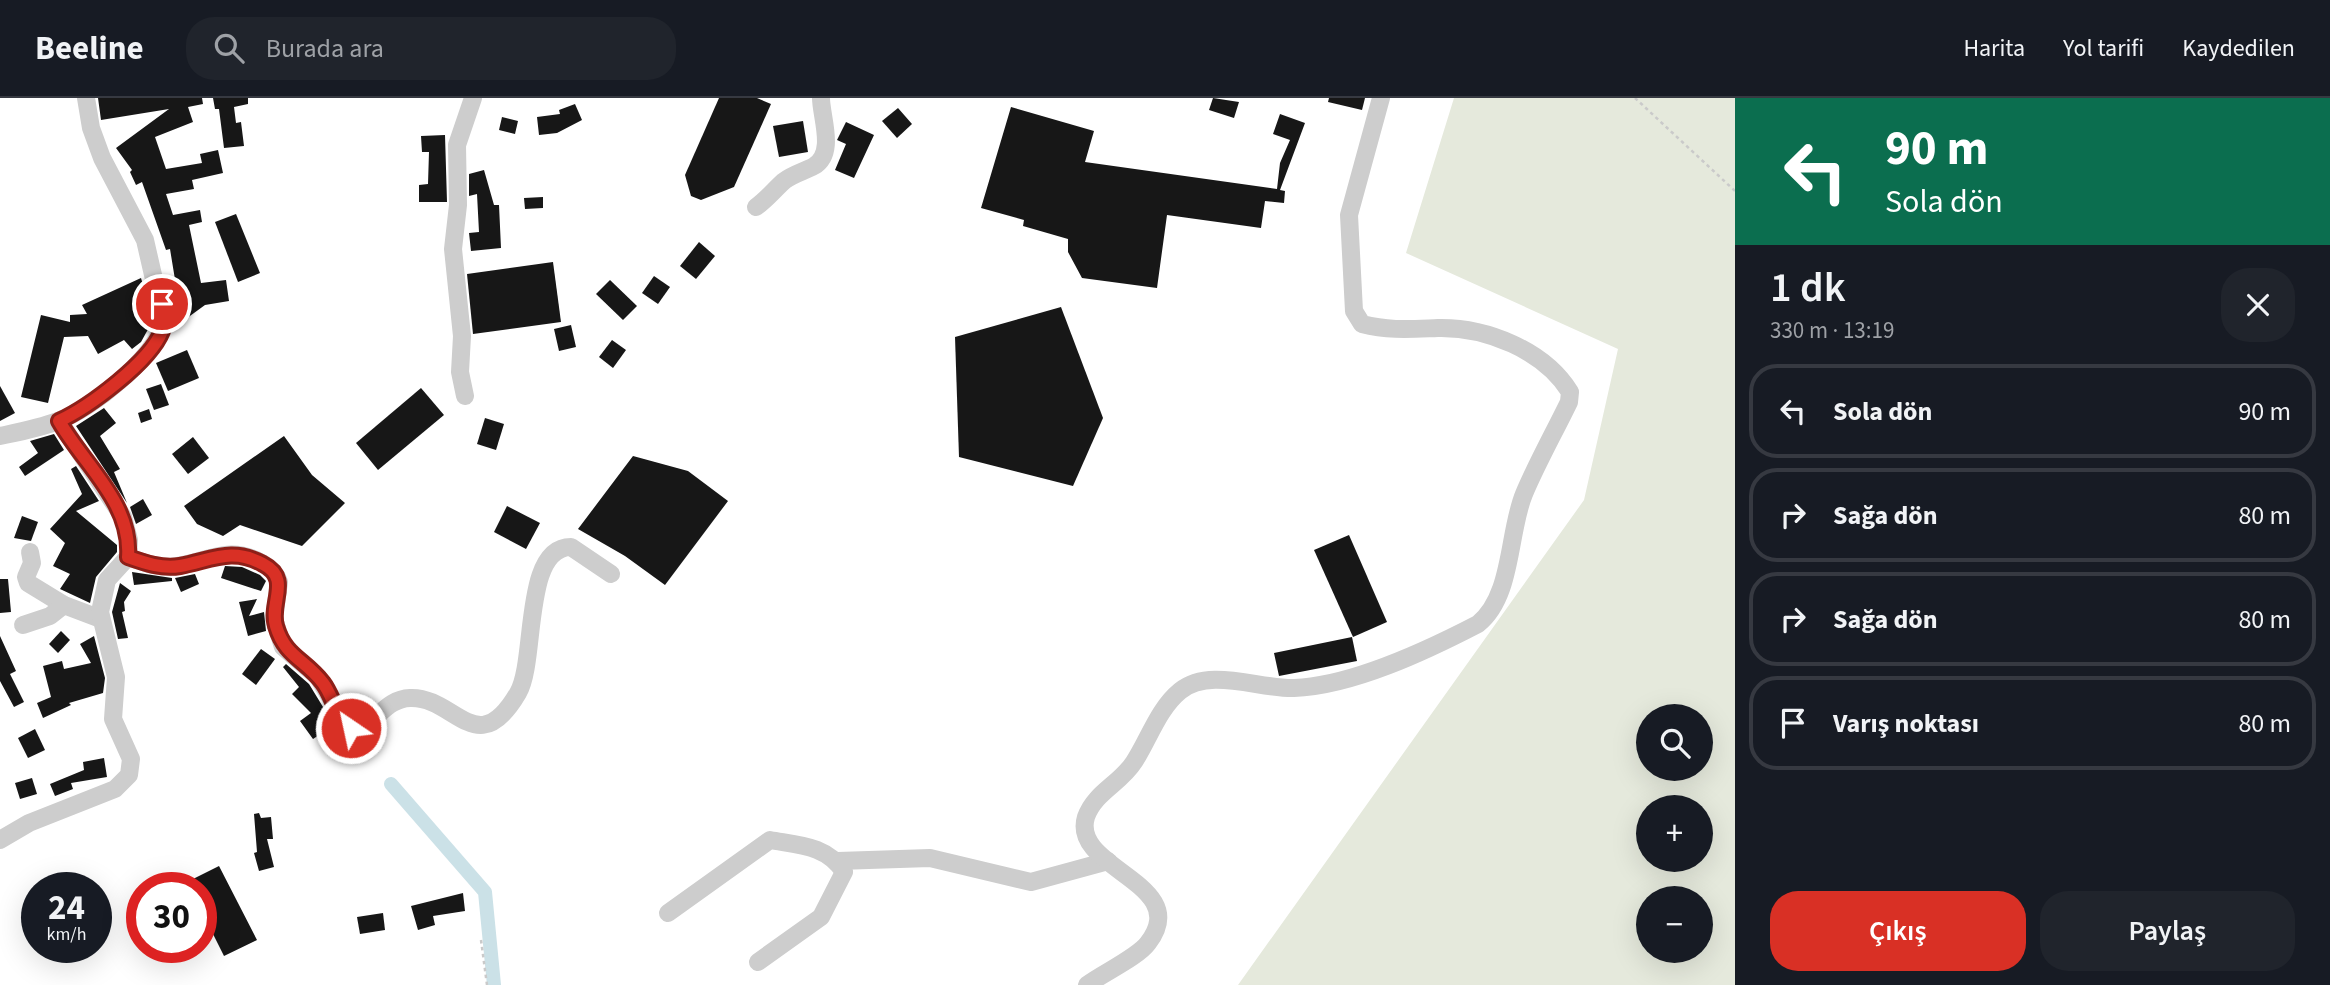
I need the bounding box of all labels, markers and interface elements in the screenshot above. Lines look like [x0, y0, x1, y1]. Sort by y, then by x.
search box [186, 17, 676, 80]
text: Beeline [35, 25, 144, 72]
icon: search [210, 29, 248, 67]
text: Burada ara [266, 30, 384, 67]
text: Harita [1963, 31, 2025, 66]
text: Yol tarifi [2063, 31, 2144, 66]
text: Kaydedilen [2182, 31, 2295, 66]
text: 90 m [1885, 114, 1989, 184]
icon: left [1770, 126, 1861, 217]
text: Sola dön [1885, 179, 2003, 225]
text: 1 dk [1770, 258, 1846, 318]
button: close [2221, 268, 2295, 342]
pin [132, 274, 192, 334]
icon: arrive [143, 285, 181, 323]
text: 330 m · 13:19 [1770, 314, 1894, 347]
icon: left [1774, 392, 1812, 430]
text: Sola dön [1833, 393, 1932, 430]
text: 90 m [2238, 393, 2291, 430]
icon: right [1774, 496, 1812, 534]
text: Sağa dön [1833, 497, 1938, 534]
text: 80 m [2238, 497, 2291, 534]
icon: right [1774, 600, 1812, 638]
text: Sağa dön [1833, 601, 1938, 638]
text: 80 m [2238, 601, 2291, 638]
position arrow [314, 691, 388, 765]
map controls [1636, 704, 1713, 963]
button: search [1636, 704, 1713, 781]
icon: arrive [1774, 704, 1812, 742]
text: Varış noktası [1833, 705, 1979, 742]
text: 80 m [2238, 705, 2291, 742]
button: + [1636, 795, 1713, 872]
speed limit sign: 30 [126, 872, 217, 963]
text: 24 [48, 883, 85, 933]
button: − [1636, 886, 1713, 963]
button: Çıkış [1770, 891, 2026, 971]
button: Paylaş [2040, 891, 2295, 971]
text: km/h [47, 922, 86, 947]

